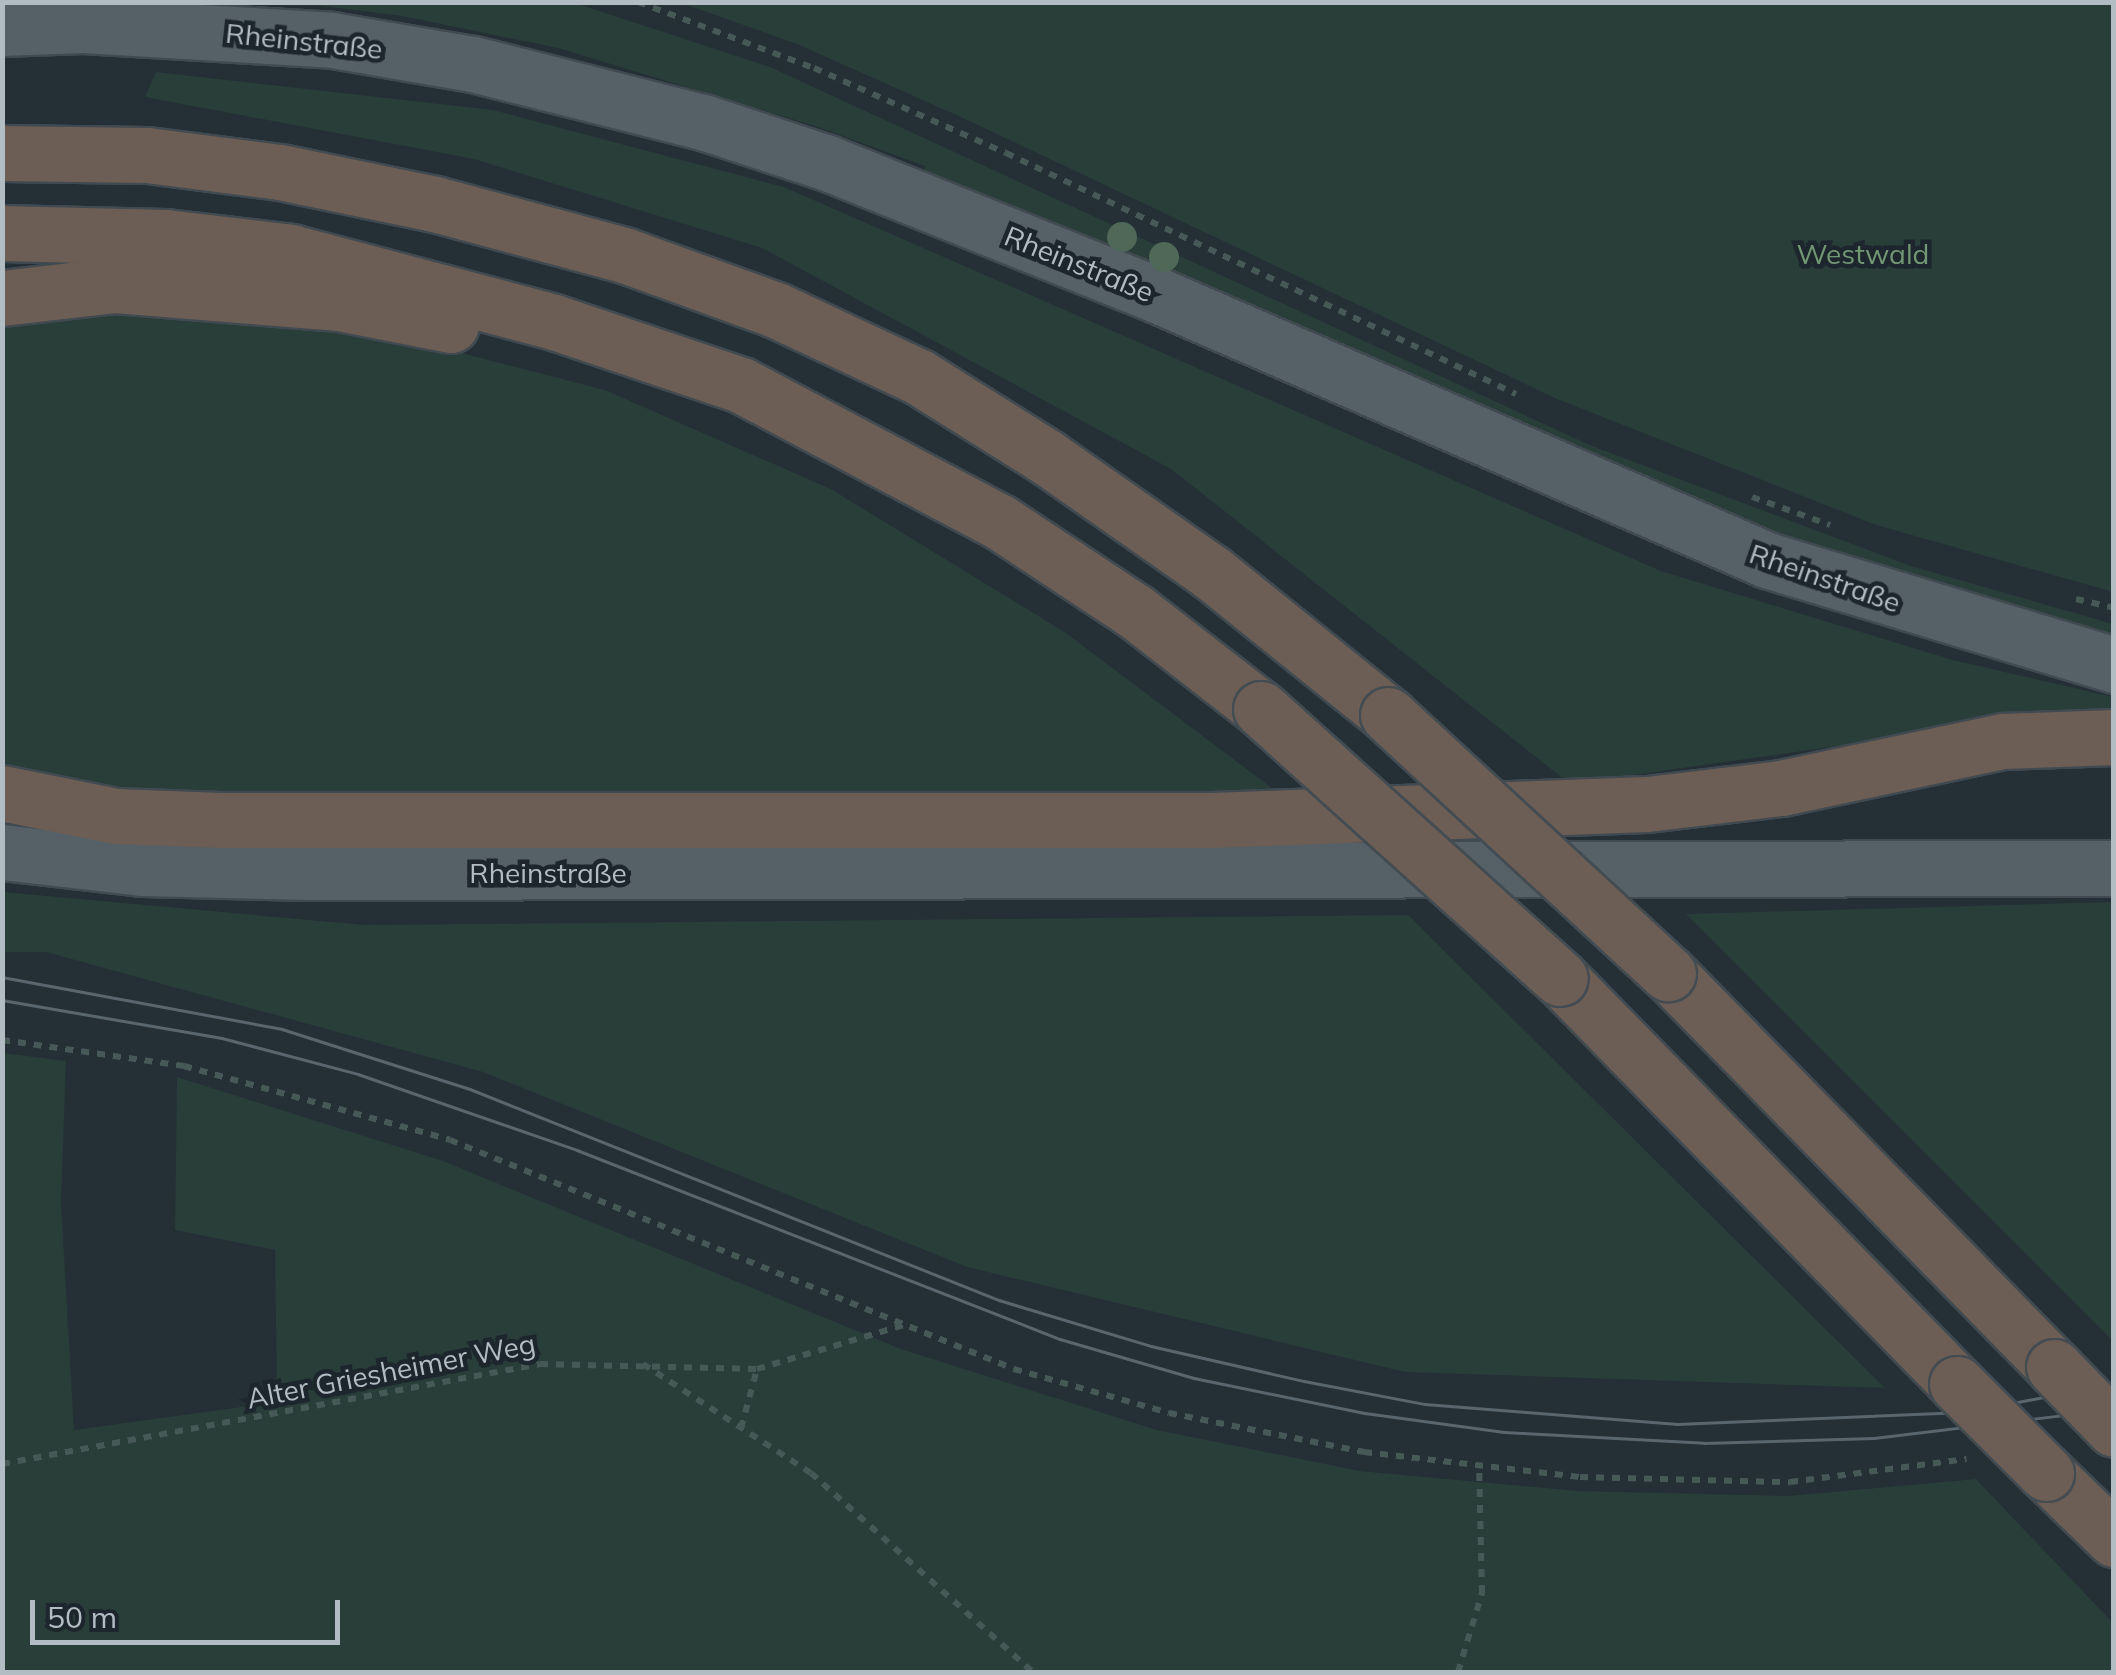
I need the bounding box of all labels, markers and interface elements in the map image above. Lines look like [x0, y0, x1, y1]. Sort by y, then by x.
street label: Rheinstraße [224, 16, 384, 66]
street label: Rheinstraße [1000, 219, 1158, 309]
park label: Westwald [1797, 237, 1929, 271]
street label: Rheinstraße [1745, 536, 1905, 620]
street label: Rheinstraße [469, 856, 627, 890]
street label: Alter Griesheimer Weg [244, 1327, 538, 1415]
scale bar [35, 1580, 345, 1642]
text: 50 m [47, 1598, 117, 1636]

